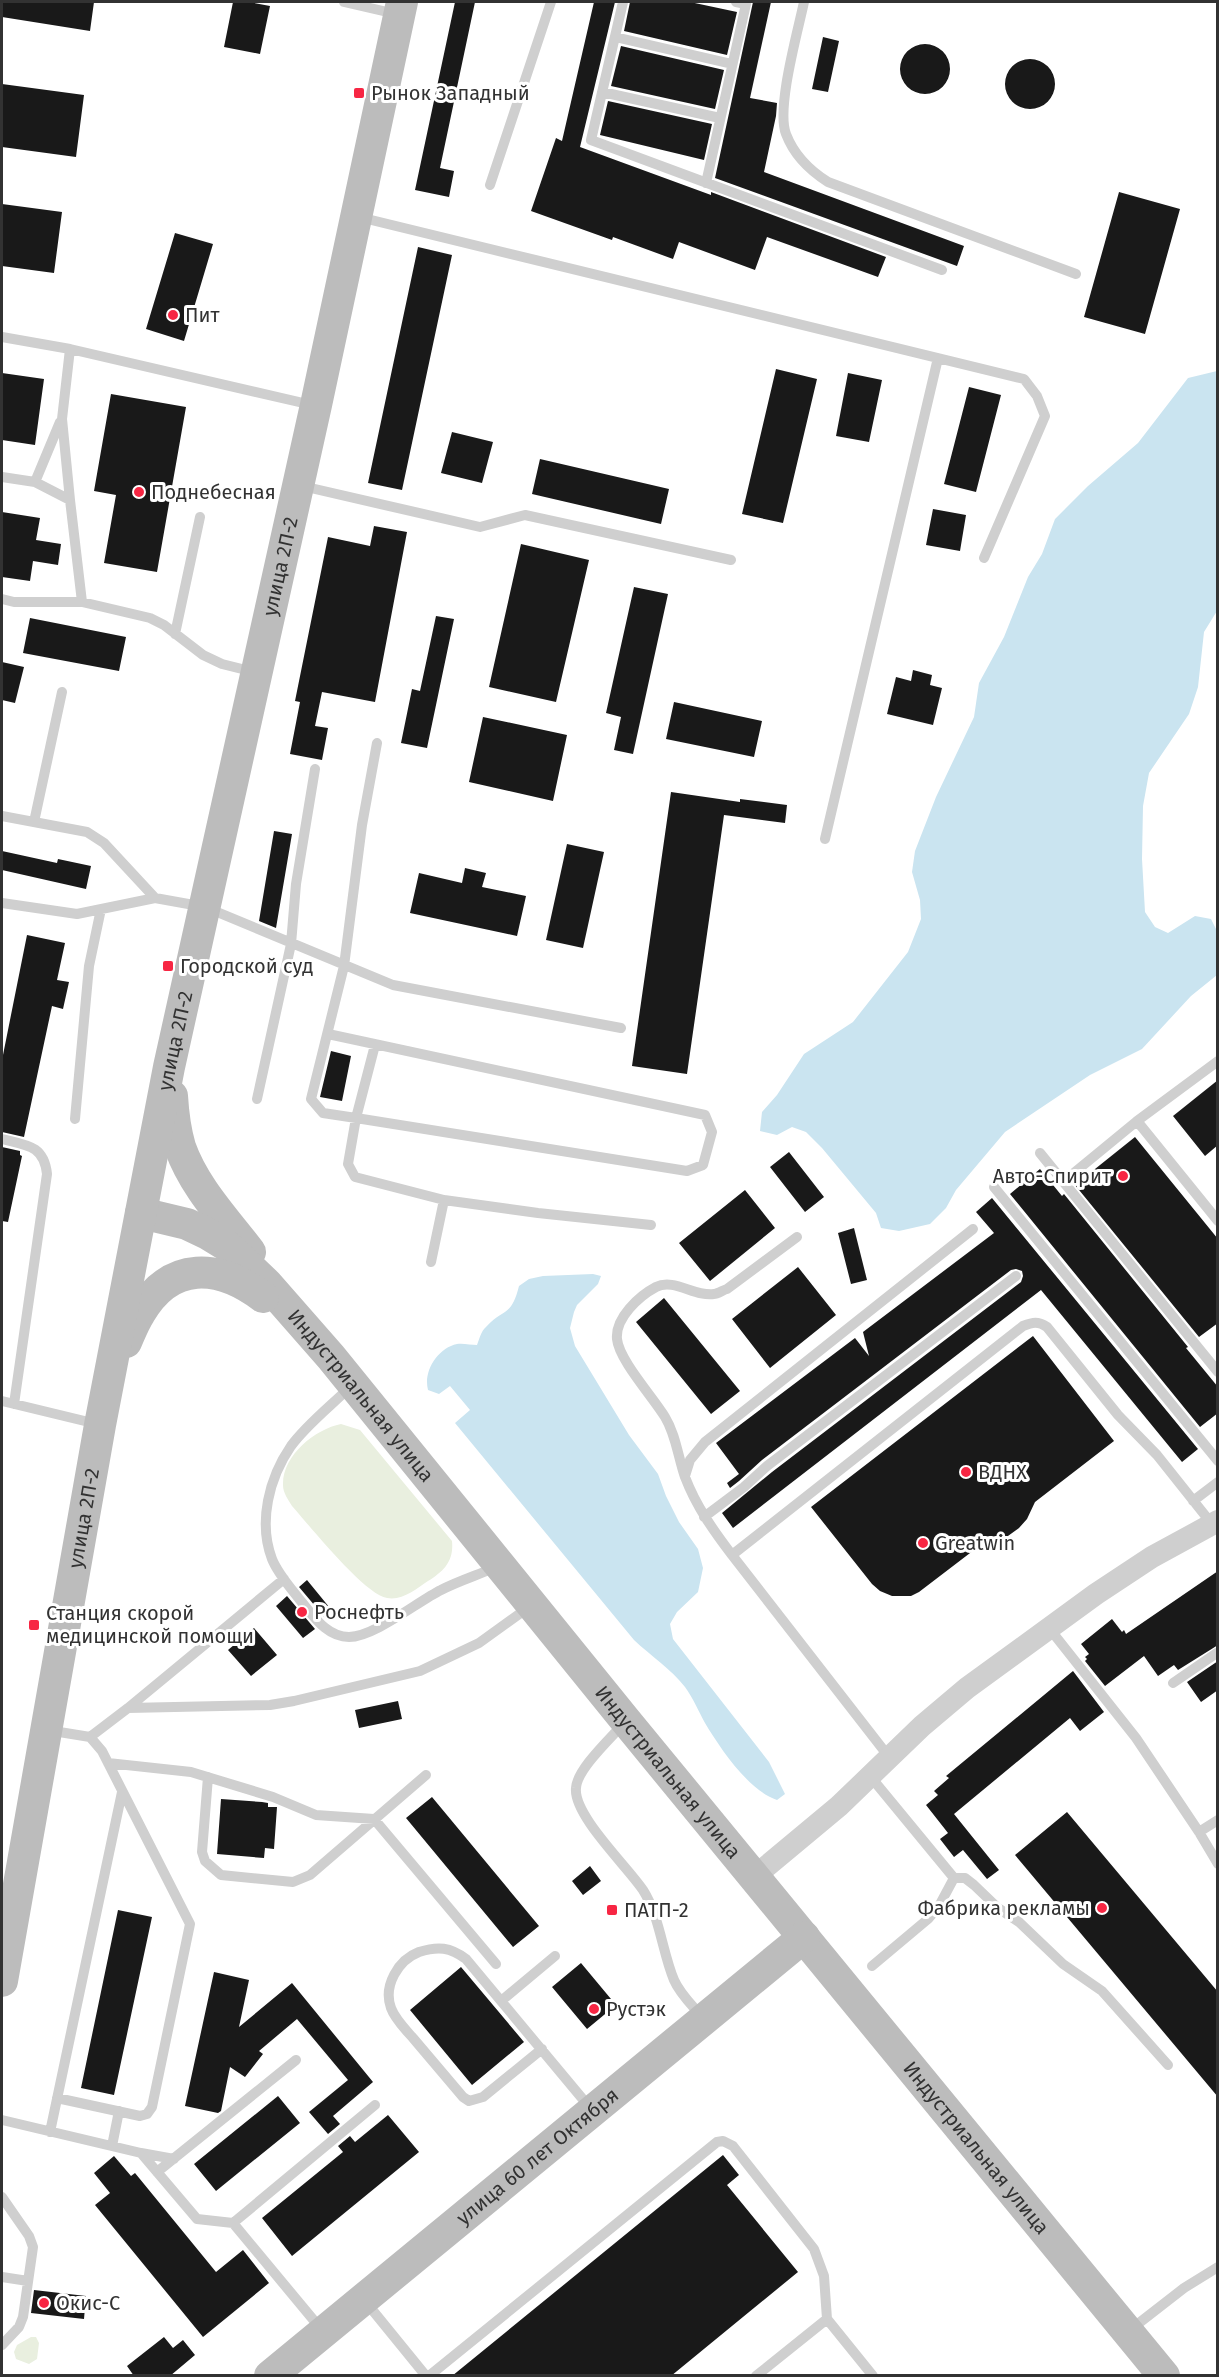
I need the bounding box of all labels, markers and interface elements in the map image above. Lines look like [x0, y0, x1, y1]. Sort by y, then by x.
place label: Рынок Западный [371, 81, 530, 105]
marker: Рынок Западный [352, 86, 366, 100]
place label: Пит [185, 303, 220, 327]
marker: Пит [166, 308, 180, 322]
place label: Поднебесная [151, 480, 276, 504]
marker: Поднебесная [132, 485, 146, 499]
street label: улица 2П-2 [257, 514, 303, 618]
place label: Городской суд [180, 954, 313, 978]
marker: Городской суд [161, 959, 175, 973]
street label: улица 2П-2 [153, 989, 198, 1093]
place label: Авто-Спирит [993, 1164, 1112, 1188]
marker: Авто-Спирит [1116, 1169, 1130, 1183]
street label: Индустриальная улица [283, 1304, 439, 1487]
place label: ВДНХ [978, 1460, 1027, 1484]
marker: ВДНХ [959, 1465, 973, 1479]
street label: улица 2П-2 [63, 1466, 104, 1570]
place label: Greatwin [935, 1531, 1015, 1555]
marker: Greatwin [916, 1536, 930, 1550]
place label: Роснефть [314, 1600, 404, 1624]
place label: Станция скорой медицинской помощи [46, 1601, 254, 1648]
marker: Роснефть [295, 1605, 309, 1619]
marker: Станция скорой медицинской помощи [27, 1618, 41, 1632]
street label: Индустриальная улица [590, 1681, 746, 1863]
place label: Фабрика рекламы [918, 1896, 1090, 1920]
place label: ПАТП-2 [624, 1898, 689, 1922]
marker: Фабрика рекламы [1095, 1901, 1109, 1915]
marker: ПАТП-2 [605, 1903, 619, 1917]
place label: Рустэк [606, 1997, 667, 2021]
marker: Рустэк [587, 2002, 601, 2016]
street label: Индустриальная улица [898, 2056, 1054, 2239]
street label: улица 60 лет Октября [451, 2083, 623, 2230]
place label: Окис-С [56, 2291, 120, 2315]
marker: Окис-С [37, 2296, 51, 2310]

